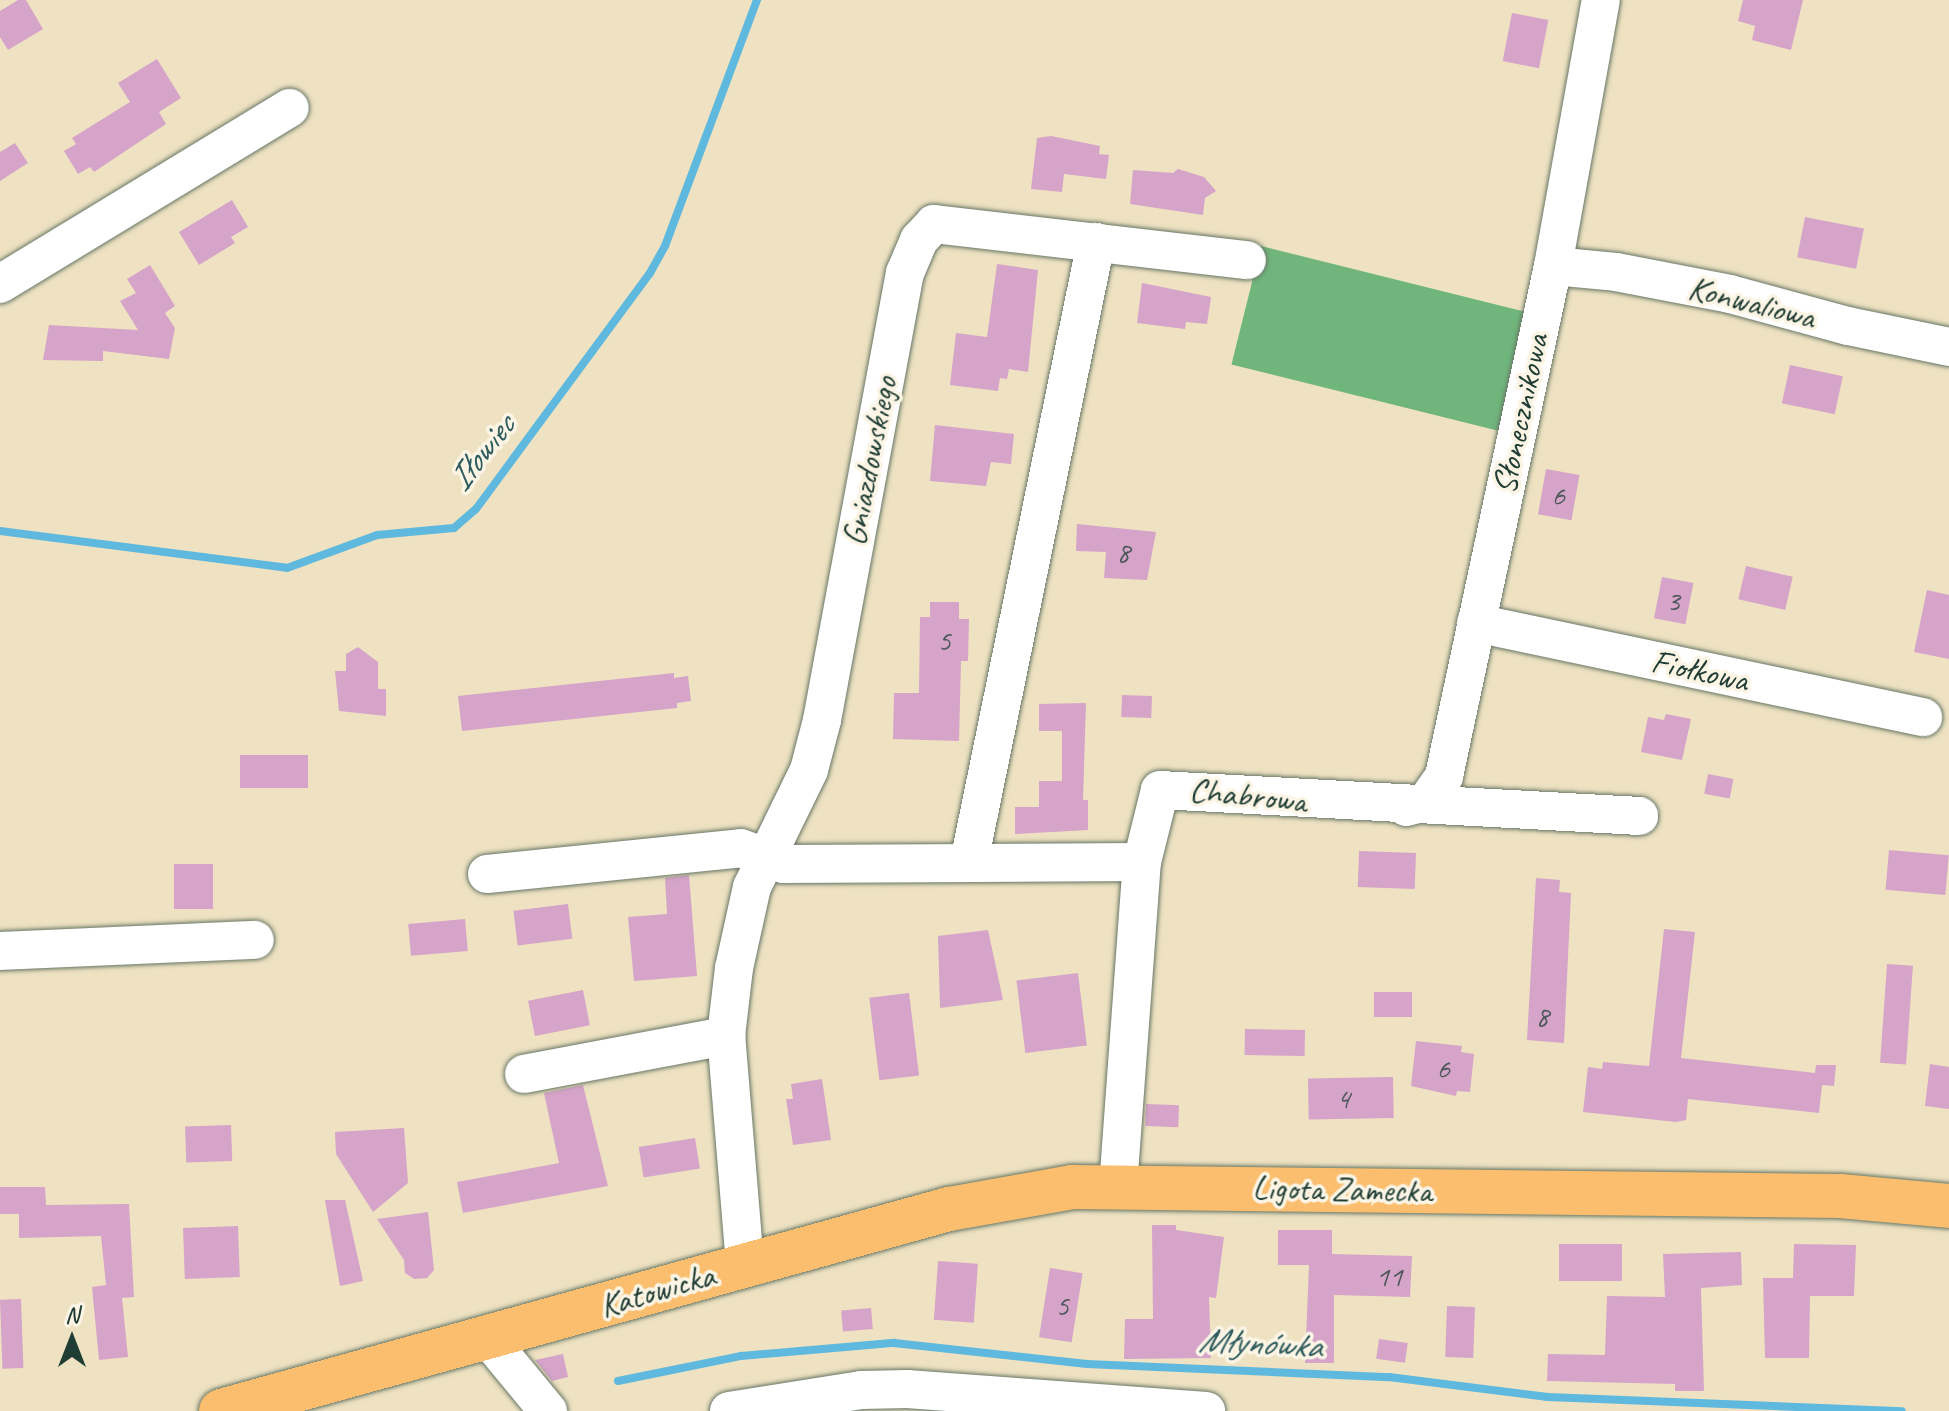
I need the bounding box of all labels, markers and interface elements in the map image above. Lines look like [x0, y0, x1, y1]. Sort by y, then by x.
street label: Konwaliowa [1685, 267, 1819, 337]
street label: Słonecznikowa [1483, 330, 1557, 498]
street label: Gniazdowskiego [833, 373, 905, 549]
water label: Iłowiec [438, 406, 524, 500]
house number: 6 [1551, 477, 1565, 513]
house number: 8 [1116, 534, 1130, 570]
house number: 3 [1666, 582, 1680, 618]
house number: 5 [937, 622, 951, 658]
street label: Fiołkowa [1648, 640, 1752, 700]
street label: Chabrowa [1188, 769, 1308, 821]
house number: 8 [1535, 998, 1549, 1034]
house number: 6 [1436, 1050, 1450, 1086]
house number: 4 [1336, 1080, 1350, 1116]
street label: Ligota Zamecka [1252, 1167, 1432, 1211]
street label: Katowicka [595, 1254, 719, 1326]
house number: 11 [1376, 1258, 1402, 1294]
house number: 5 [1055, 1287, 1069, 1323]
north arrow [32, 1299, 112, 1379]
text: N [65, 1301, 79, 1329]
water label: Młynówka [1198, 1318, 1322, 1368]

